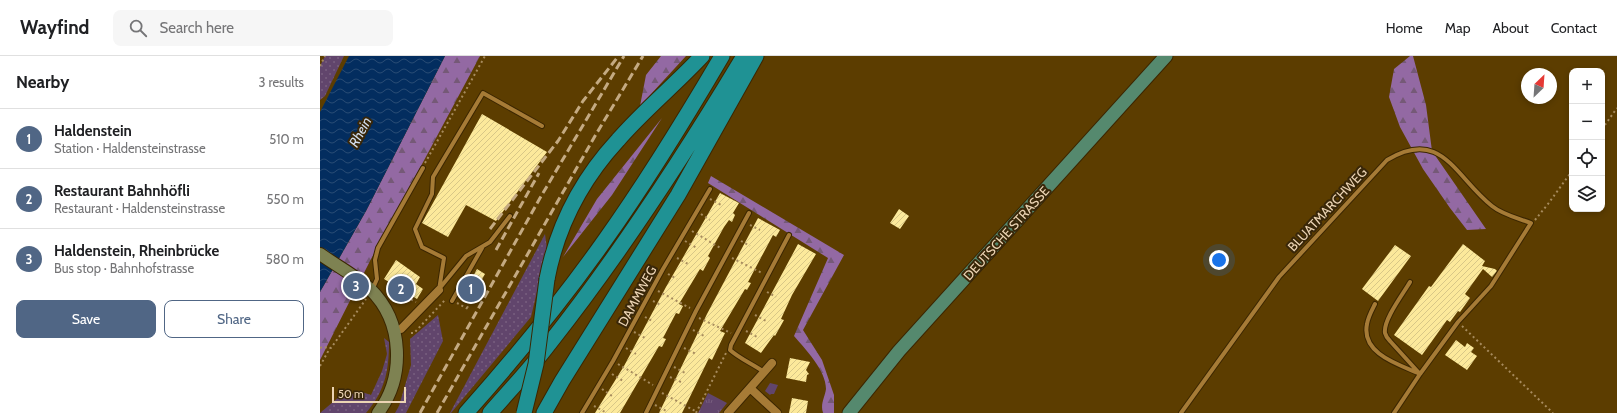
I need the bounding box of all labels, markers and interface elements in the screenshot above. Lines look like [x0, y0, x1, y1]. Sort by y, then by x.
search box [113, 10, 393, 46]
text: Wayfind [20, 16, 89, 39]
icon: search [127, 17, 149, 39]
text: Search here [159, 19, 234, 37]
text: Home [1386, 19, 1423, 37]
text: Map [1445, 19, 1470, 37]
text: About [1492, 19, 1529, 37]
text: Contact [1551, 19, 1597, 37]
north arrow [1521, 68, 1557, 104]
map controls [1569, 68, 1605, 212]
button: + [1569, 68, 1605, 104]
text: Nearby [16, 72, 69, 92]
text: 3 results [258, 74, 304, 90]
button: − [1569, 104, 1605, 140]
water label: Rhein [345, 114, 375, 150]
text: Haldenstein [54, 122, 132, 140]
text: 1 [27, 131, 31, 147]
text: 510 m [269, 131, 304, 147]
text: Station · Haldensteinstrasse [54, 140, 206, 156]
button: locate [1569, 140, 1605, 176]
street label: BLUATMARCHWEG [1284, 164, 1370, 254]
button: layers [1569, 176, 1605, 212]
text: Restaurant Bahnhöfli [54, 182, 190, 200]
street label: DEUTSCHE STRASSE [960, 183, 1052, 283]
text: 2 [26, 191, 32, 207]
text: 550 m [267, 191, 304, 207]
text: Restaurant · Haldensteinstrasse [54, 200, 225, 216]
text: Haldenstein, Rheinbrücke [54, 242, 219, 260]
your location [1209, 250, 1229, 270]
text: 3 [25, 251, 33, 267]
text: 580 m [266, 251, 304, 267]
text: Bus stop · Bahnhofstrasse [54, 260, 194, 276]
street label: DAMMWEG [614, 263, 660, 329]
pin: 3 [343, 271, 369, 301]
pin: 2 [388, 274, 414, 304]
pin: 1 [458, 274, 484, 304]
button: Save [16, 300, 156, 338]
button: Share [164, 300, 304, 338]
scale bar [332, 385, 406, 404]
text: 50 m [338, 387, 364, 401]

